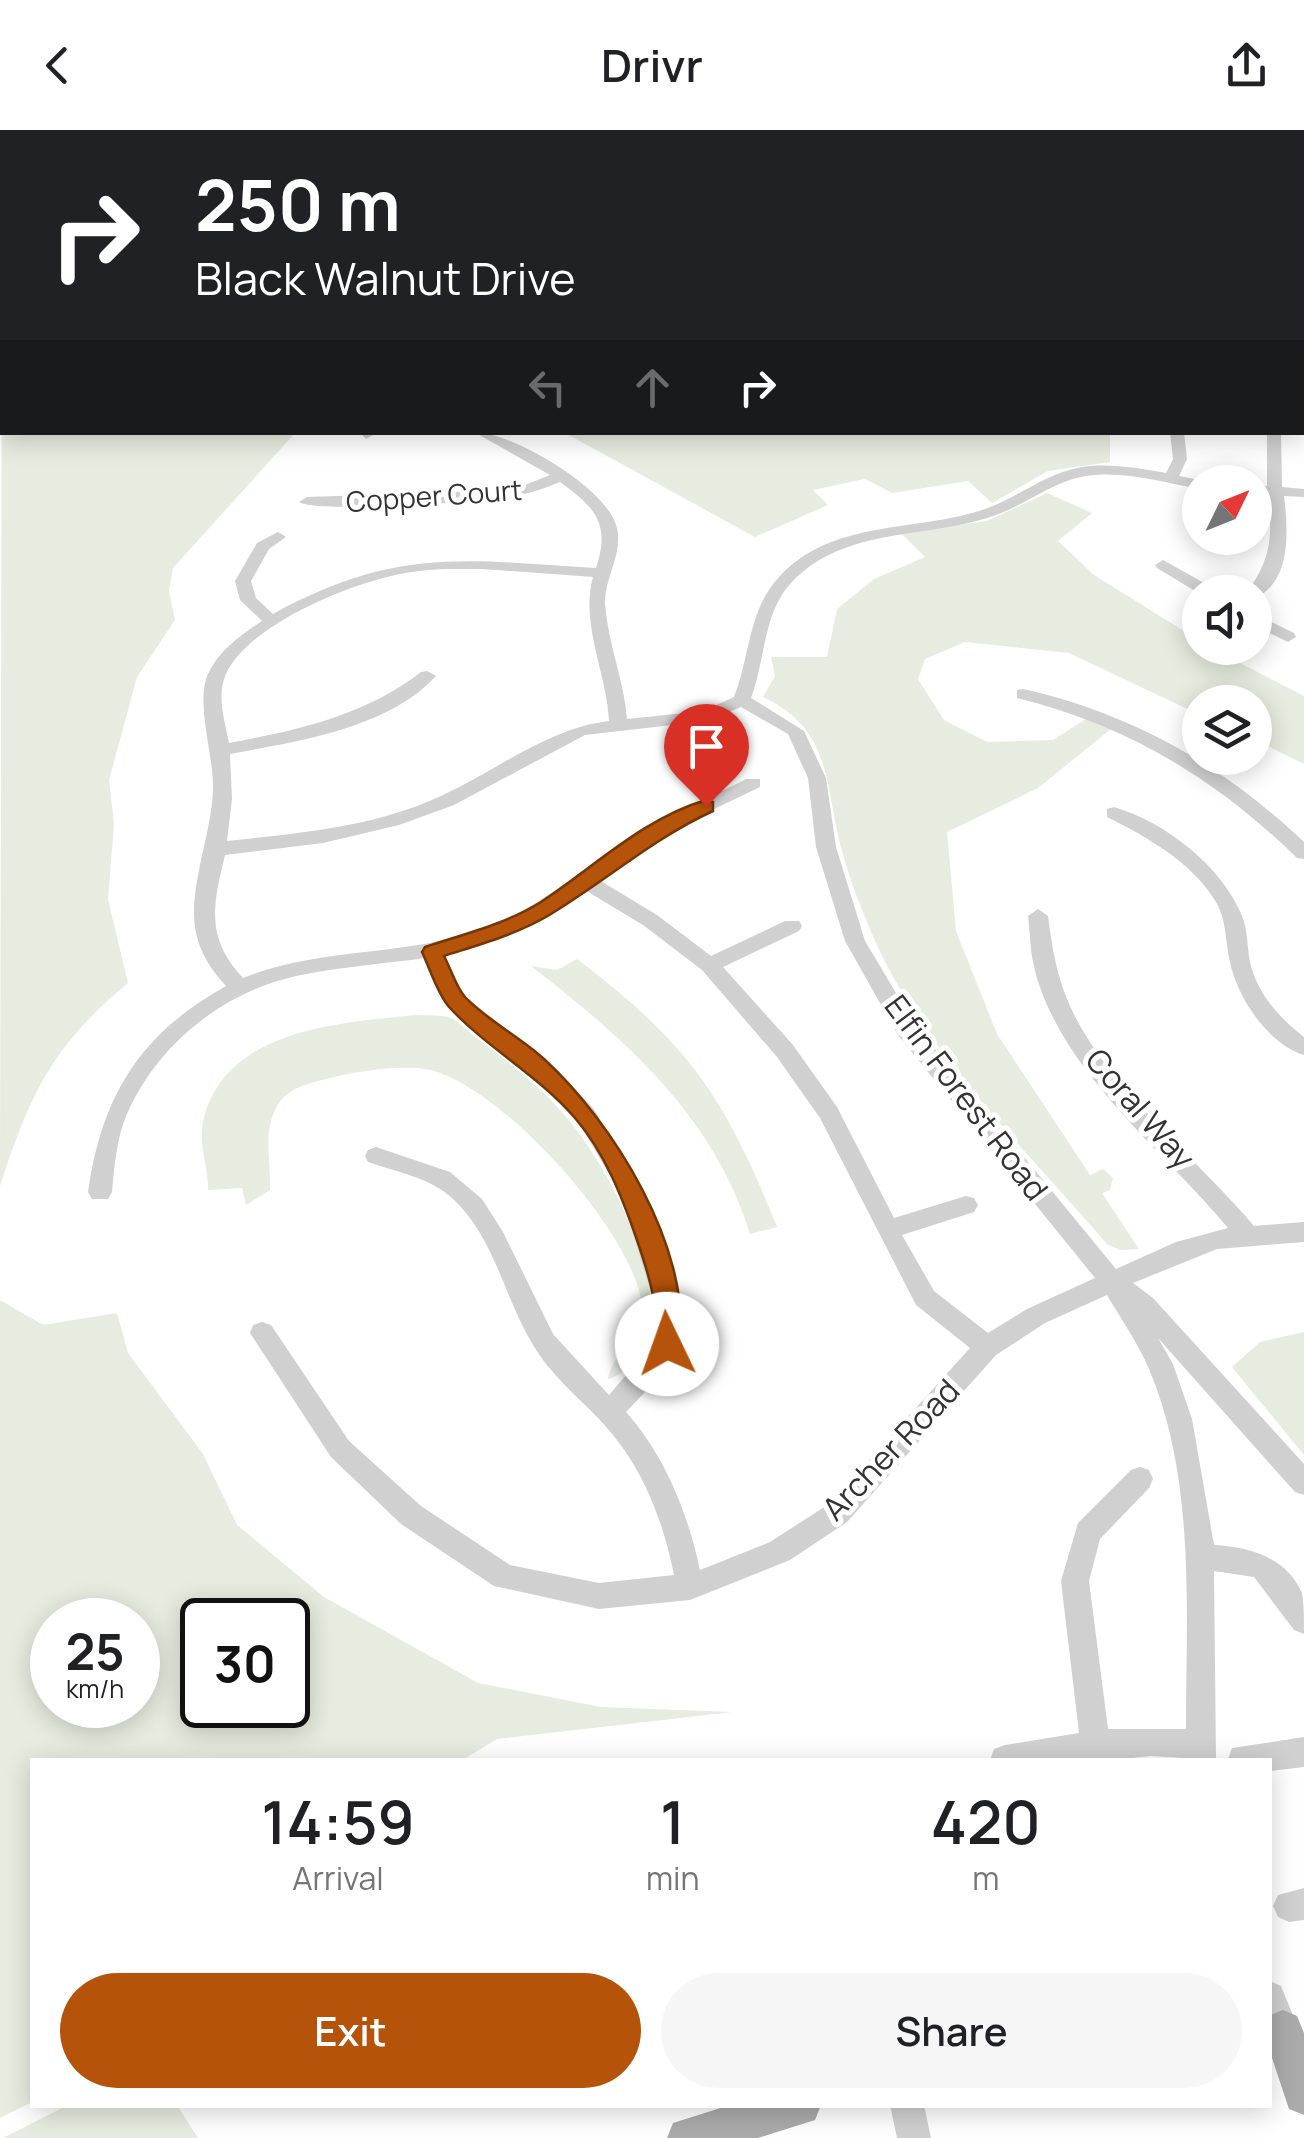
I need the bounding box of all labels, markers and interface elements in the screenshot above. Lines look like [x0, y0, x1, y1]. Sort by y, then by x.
text: Drivr [601, 34, 703, 96]
icon: back [30, 38, 85, 93]
icon: share [1219, 38, 1274, 93]
text: 250 m [195, 156, 401, 252]
icon: right [30, 170, 160, 300]
text: Black Walnut Drive [195, 247, 576, 309]
icon: left [520, 360, 575, 415]
icon: ahead [625, 360, 680, 415]
icon: right [730, 360, 785, 415]
north arrow [1182, 465, 1272, 555]
map controls [1182, 465, 1272, 775]
street label: Copper Court [345, 470, 523, 520]
button: sound [1182, 575, 1272, 665]
button: layers [1182, 685, 1272, 775]
pin [664, 704, 749, 807]
icon: arrive [679, 719, 734, 774]
street label: Elfin Forest Road [875, 986, 1059, 1209]
street label: Coral Way [1076, 1039, 1206, 1178]
position arrow [615, 1292, 719, 1396]
street label: Archer Road [812, 1369, 969, 1530]
speed limit sign: 30 [180, 1598, 310, 1728]
text: 25 [65, 1617, 125, 1685]
text: km/h [66, 1671, 124, 1706]
text: 14:59 [261, 1780, 415, 1862]
text: 1 [660, 1780, 685, 1862]
text: 420 [931, 1780, 1041, 1862]
text: Arrival [292, 1856, 384, 1900]
text: min [646, 1856, 700, 1900]
text: m [972, 1856, 999, 1900]
button: Exit [60, 1973, 641, 2088]
button: Share [661, 1973, 1242, 2088]

